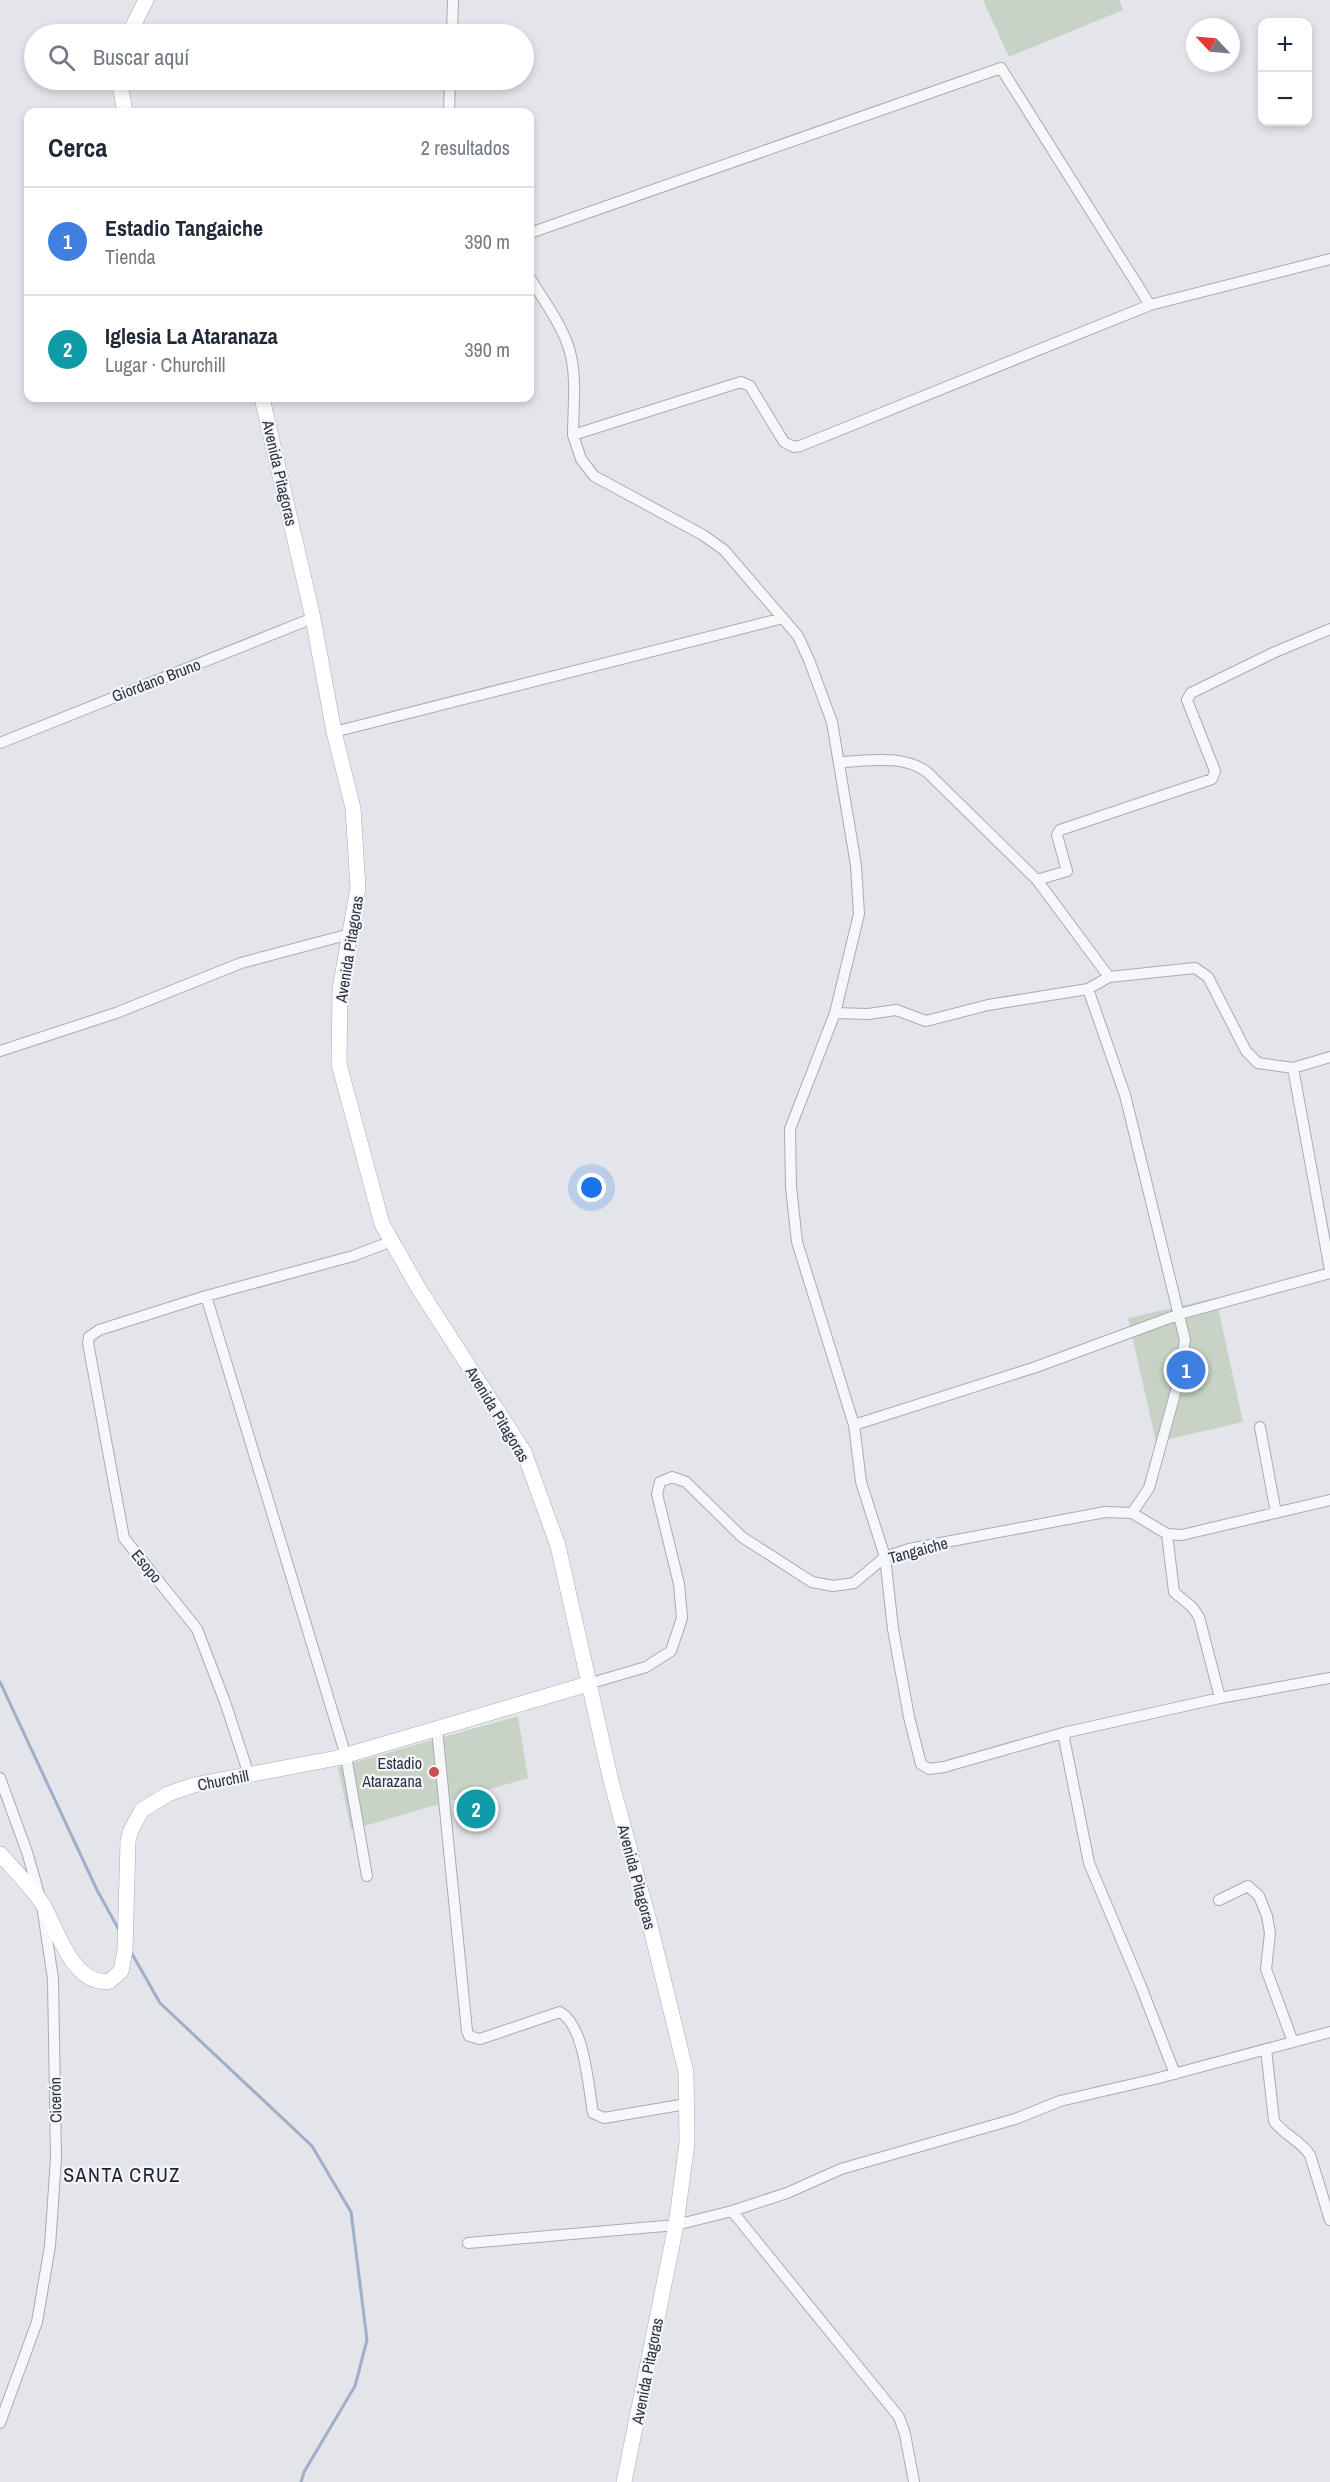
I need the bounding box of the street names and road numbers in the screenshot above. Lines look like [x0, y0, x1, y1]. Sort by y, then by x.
street label: Avenida Pitagoras [257, 417, 303, 528]
street label: Giordano Bruno [108, 653, 204, 707]
street label: Avenida Pitagoras [330, 894, 368, 1005]
street label: Avenida Pitagoras [460, 1361, 535, 1466]
street label: Tangaiche [886, 1532, 950, 1568]
street label: Esopo [127, 1545, 167, 1587]
street label: Churchill [195, 1764, 251, 1796]
street label: Avenida Pitagoras [612, 1821, 662, 1932]
street label: Cicerón [44, 2077, 66, 2123]
street label: Avenida Pitagoras [626, 2316, 668, 2427]

